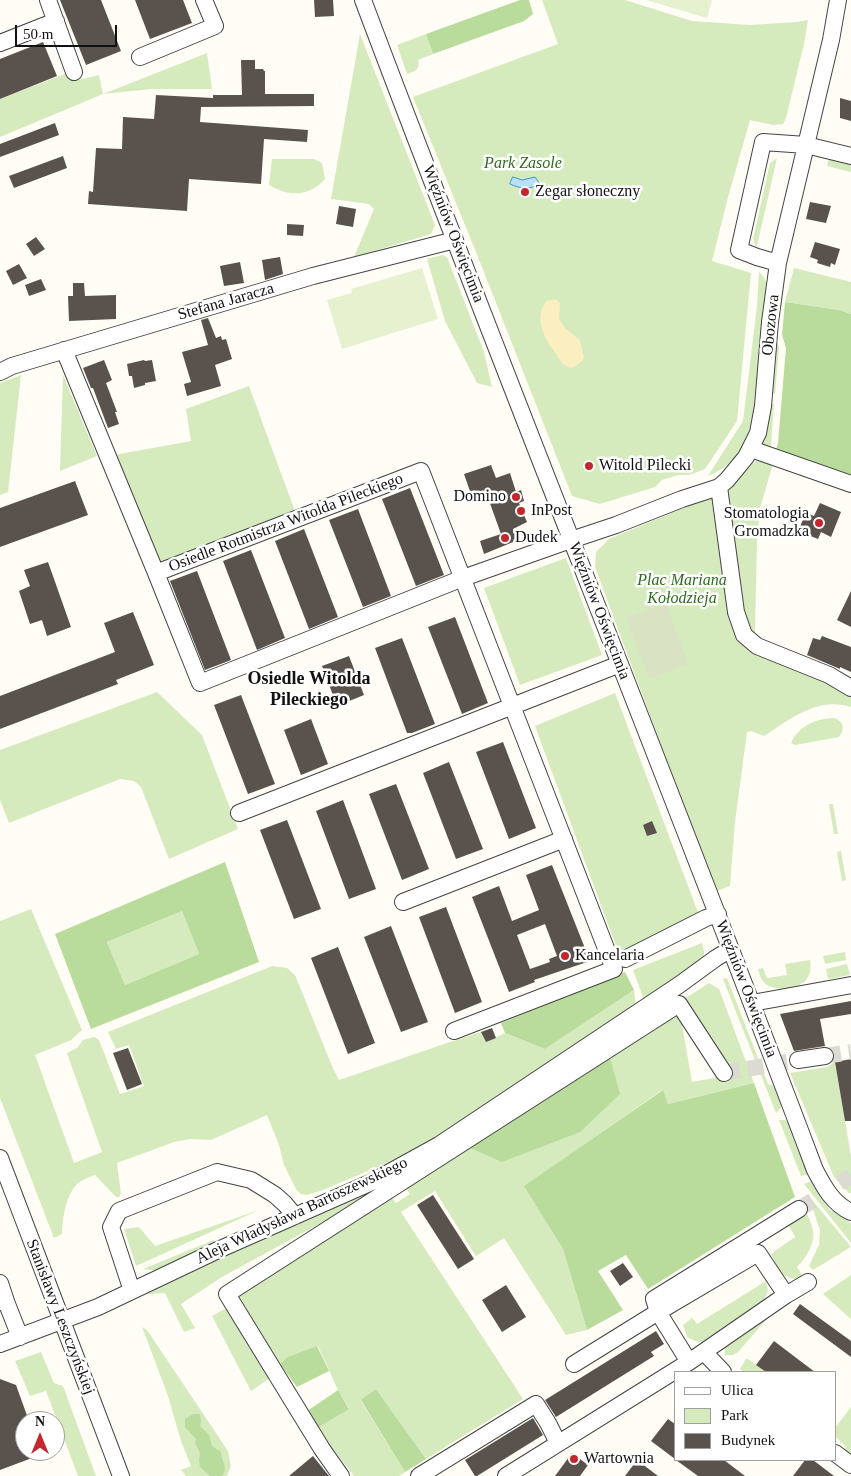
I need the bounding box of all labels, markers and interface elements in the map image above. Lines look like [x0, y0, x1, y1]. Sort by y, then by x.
scale bar [18, 15, 120, 47]
text: 50 m [23, 26, 53, 42]
park label: Park Zasole [484, 154, 562, 174]
street label: Więźniów Oświęcimia [418, 163, 488, 305]
place label: Zegar słoneczny [535, 182, 640, 202]
marker: Zegar słoneczny [519, 186, 531, 198]
street label: Stefana Jaracza [176, 279, 276, 325]
street label: Obozowa [758, 294, 784, 356]
place label: Witold Pilecki [599, 456, 691, 476]
marker: Witold Pilecki [583, 460, 595, 472]
street label: Osiedle Rotmistrza Witolda Pileckiego [166, 469, 406, 577]
place label: Domino [454, 487, 506, 507]
marker: Domino [510, 491, 522, 503]
place label: InPost [531, 501, 572, 521]
place label: Stomatologia Gromadzka [724, 504, 809, 542]
marker: InPost [515, 505, 527, 517]
marker: Stomatologia Gromadzka [813, 517, 825, 529]
place label: Dudek [515, 528, 558, 548]
marker: Dudek [499, 532, 511, 544]
street label: Więźniów Oświęcimia [564, 540, 634, 682]
park label: Plac Mariana Kołodzieja [637, 571, 727, 609]
district label: Osiedle Witolda Pileckiego [247, 668, 371, 711]
street label: Więźniów Oświęcimia [711, 918, 781, 1060]
place label: Kancelaria [575, 946, 644, 966]
marker: Kancelaria [559, 950, 571, 962]
street label: Aleja Władysława Bartoszewskiego [193, 1153, 411, 1269]
street label: Stanisławy Leszczyńskiej [22, 1237, 98, 1397]
legend [674, 1371, 836, 1461]
text: Ulica [721, 1382, 753, 1398]
text: Park [721, 1407, 749, 1423]
north arrow [15, 1411, 65, 1461]
text: N [35, 1414, 45, 1429]
text: Budynek [721, 1432, 775, 1448]
place label: Wartownia [584, 1449, 654, 1469]
marker: Wartownia [568, 1453, 580, 1465]

